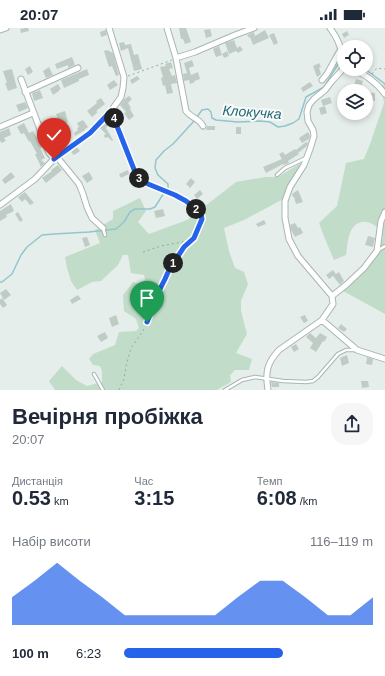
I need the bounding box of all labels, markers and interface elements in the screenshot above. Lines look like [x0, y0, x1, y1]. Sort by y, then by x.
text: 20:07 [20, 6, 58, 23]
map controls [337, 40, 373, 120]
button: locate [337, 40, 373, 76]
button: layers [337, 84, 373, 120]
water label: Клокучка [222, 102, 282, 122]
pin: 4 [104, 108, 124, 128]
text: 4 [111, 112, 117, 124]
pin [37, 118, 71, 159]
icon: check [43, 124, 65, 146]
pin: 3 [129, 168, 149, 188]
text: 3 [136, 172, 142, 184]
pin: 2 [186, 199, 206, 219]
text: 2 [193, 203, 199, 215]
pin: 1 [163, 253, 183, 273]
text: 1 [170, 257, 176, 269]
pin [130, 281, 164, 322]
icon: arrive [136, 287, 158, 309]
button: share [331, 403, 373, 445]
text: Вечірня пробіжка [12, 404, 203, 429]
text: 20:07 [12, 432, 45, 447]
text: Дистанція [12, 475, 63, 487]
text: Час [134, 475, 153, 487]
text: Темп [257, 475, 282, 487]
text: 0.53 [12, 487, 51, 509]
text: 3:15 [134, 487, 174, 509]
text: 6:08 [257, 487, 297, 509]
text: km [51, 495, 69, 507]
text: /km [297, 495, 317, 507]
text: Набір висоти [12, 534, 91, 549]
text: 116–119 m [310, 534, 373, 549]
text: 100 m [12, 646, 49, 661]
text: 6:23 [76, 646, 101, 661]

